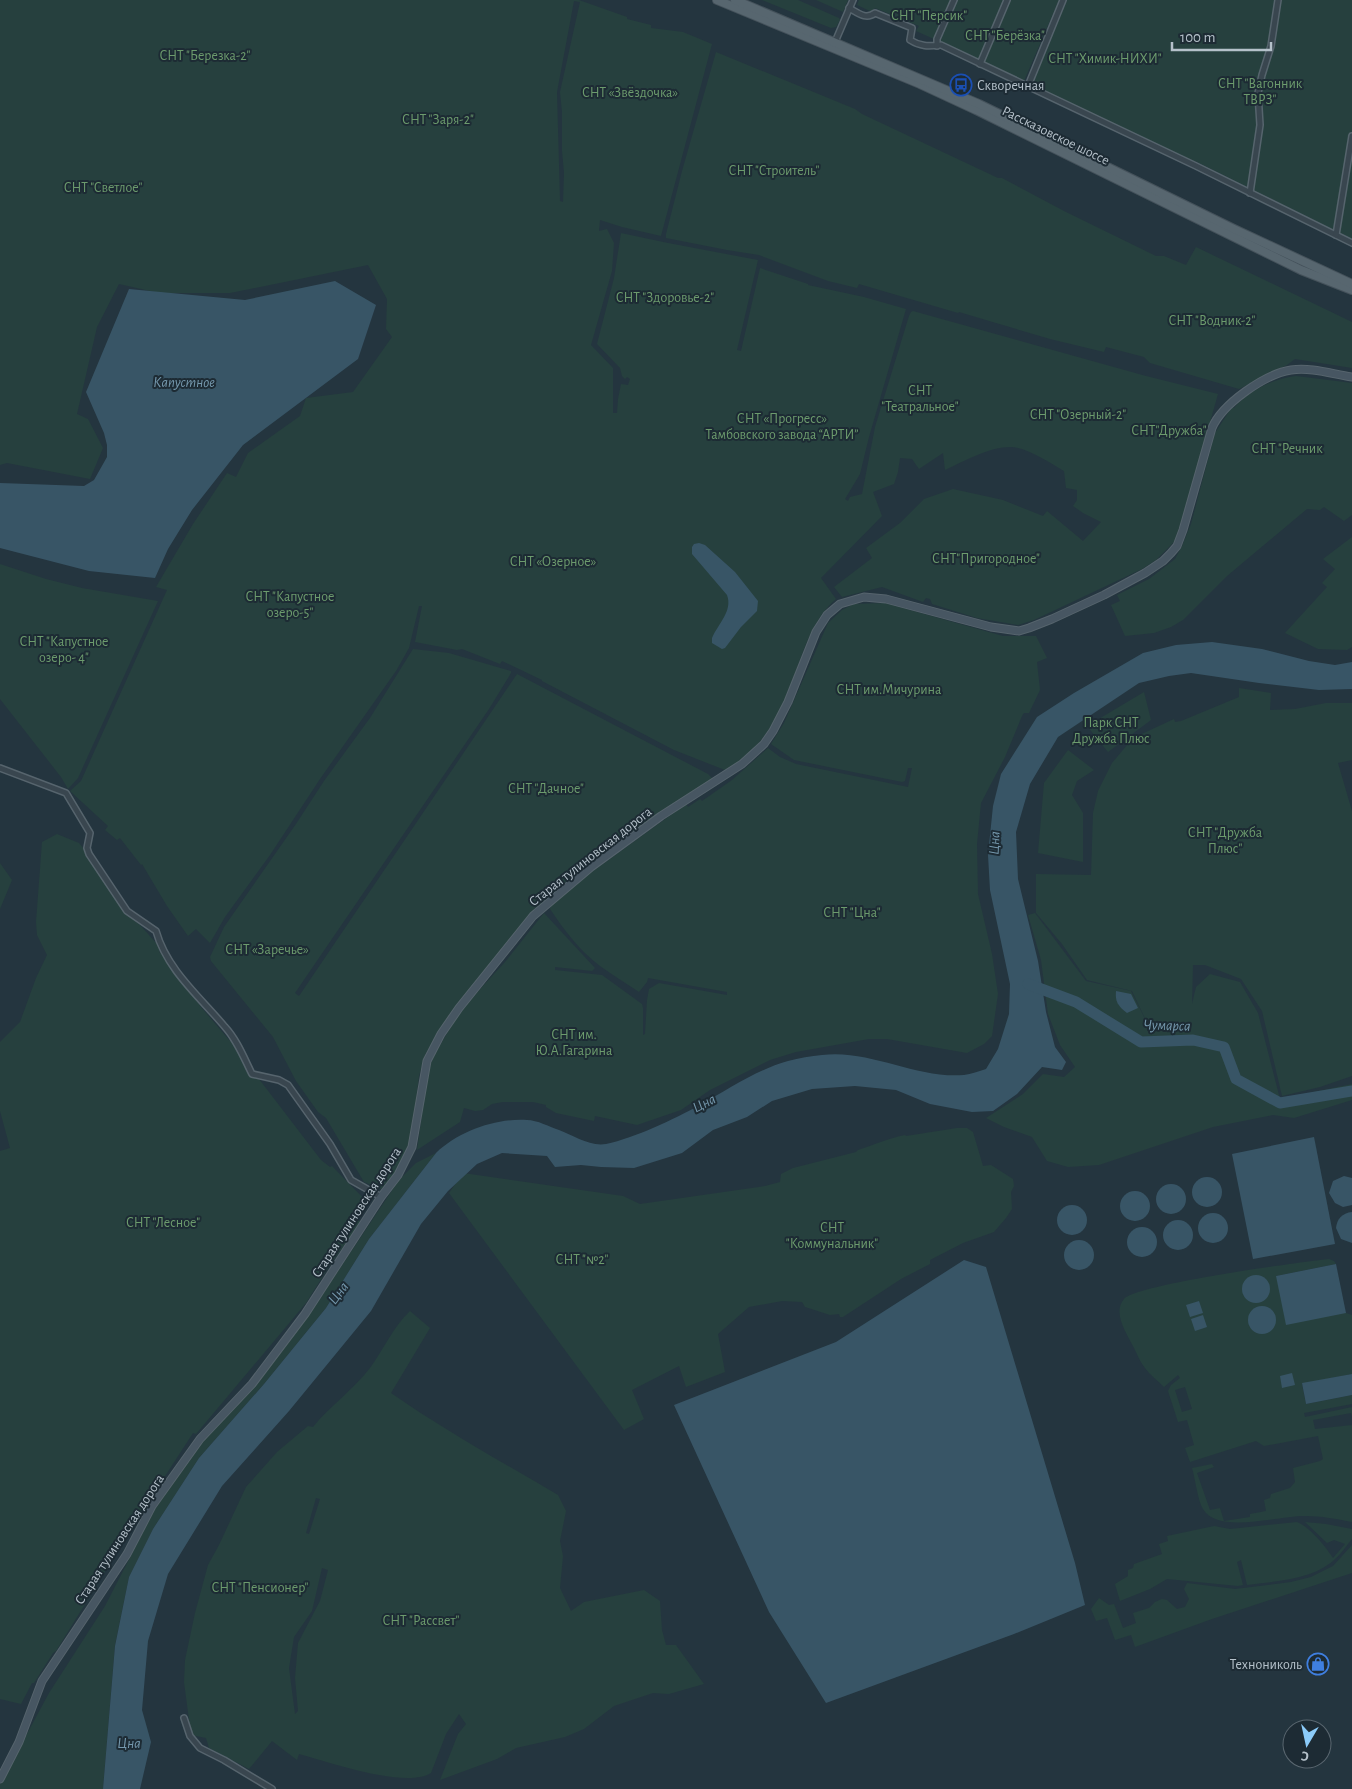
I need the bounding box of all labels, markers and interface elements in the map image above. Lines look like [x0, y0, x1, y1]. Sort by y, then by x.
park label: СНТ "Персик" [891, 9, 967, 23]
scale bar [1172, 20, 1271, 52]
park label: СНТ "Берёзка" [965, 29, 1045, 43]
text: 100 m [1180, 30, 1215, 45]
park label: СНТ "Березка-2" [160, 49, 251, 63]
park label: СНТ "Химик-НИХИ" [1048, 52, 1162, 66]
bus stop icon: Скворечная [949, 73, 973, 97]
park label: СНТ "Вагонник ТВРЗ" [1218, 77, 1303, 107]
place label: Скворечная [977, 79, 1044, 93]
park label: СНТ «Звёздочка» [582, 86, 678, 100]
street label: Рассказовское шоссе [1000, 104, 1111, 168]
park label: СНТ "Заря-2" [402, 113, 474, 127]
park label: СНТ "Строитель" [729, 164, 820, 178]
park label: СНТ "Светлое" [64, 181, 142, 195]
park label: СНТ "Здоровье-2" [616, 291, 714, 305]
park label: СНТ "Водник-2" [1169, 314, 1256, 328]
water label: Капустное [153, 375, 215, 390]
park label: СНТ "Театральное" [881, 384, 959, 414]
park label: СНТ "Озерный-2" [1030, 408, 1126, 422]
park label: СНТ «Прогресс» Тамбовского завода “АРТИ” [706, 412, 858, 442]
park label: СНТ"Дружба" [1131, 424, 1207, 438]
park label: СНТ "Речник [1251, 442, 1323, 456]
park label: СНТ"Пригородное" [932, 552, 1040, 566]
park label: СНТ «Озерное» [510, 555, 596, 569]
park label: СНТ "Капустное озеро-5" [246, 590, 334, 620]
park label: СНТ "Капустное озеро- 4" [20, 635, 108, 665]
park label: СНТ им.Мичурина [837, 683, 942, 697]
park label: Парк СНТ Дружба Плюс [1072, 716, 1150, 746]
park label: СНТ "Дачное" [508, 782, 584, 796]
street label: Старая тулиновская дорога [526, 804, 655, 909]
park label: СНТ "Дружба Плюс" [1188, 826, 1263, 856]
water label: Цна [986, 831, 1003, 855]
park label: СНТ "Цна" [823, 906, 881, 920]
park label: СНТ «Заречье» [225, 943, 309, 957]
water label: Чумарса [1143, 1017, 1191, 1034]
park label: СНТ им. Ю.А.Гагарина [536, 1028, 613, 1058]
water label: Цна [690, 1091, 718, 1115]
street label: Старая тулиновская дорога [310, 1145, 404, 1280]
park label: СНТ "Лесное" [126, 1216, 200, 1230]
park label: СНТ "Коммунальник" [786, 1221, 878, 1251]
park label: СНТ "№2" [556, 1253, 609, 1267]
water label: Цна [325, 1279, 351, 1307]
street label: Старая тулиновская дорога [73, 1472, 167, 1607]
park label: СНТ "Пенсионер" [211, 1581, 309, 1595]
park label: СНТ "Рассвет" [382, 1614, 460, 1628]
shop icon: Технониколь [1306, 1652, 1330, 1676]
place label: Технониколь [1230, 1658, 1302, 1672]
north arrow [1282, 1719, 1332, 1769]
water label: Цна [117, 1736, 141, 1751]
text: С [1300, 1748, 1310, 1763]

